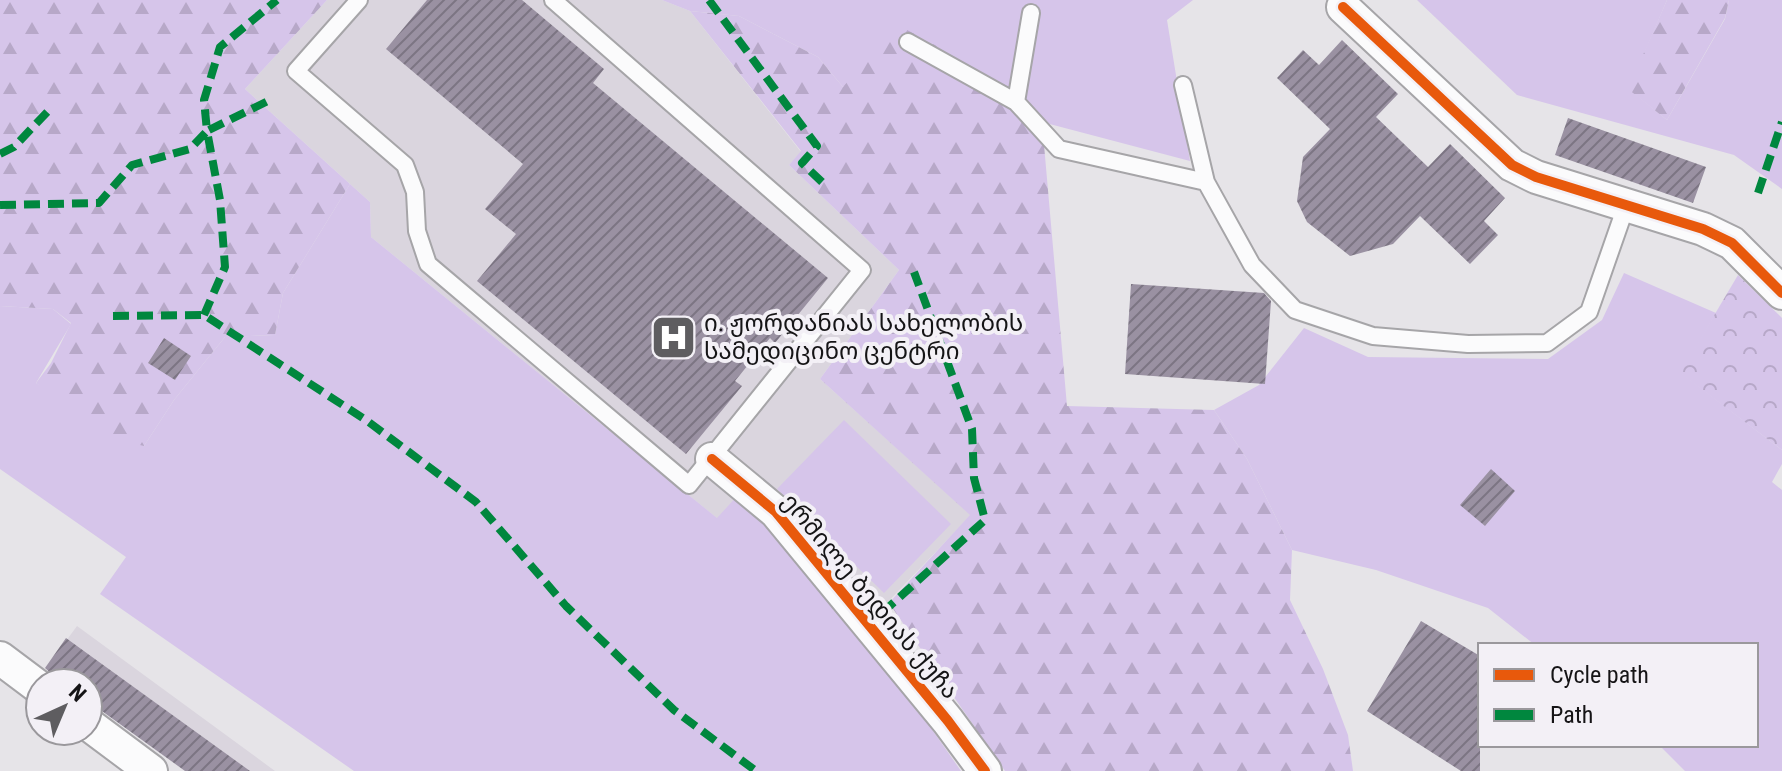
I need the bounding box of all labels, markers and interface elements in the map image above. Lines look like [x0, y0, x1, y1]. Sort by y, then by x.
place label: ი. ჟორდანიას სახელობის სამედიცინო ცენტრი [704, 309, 1023, 365]
hospital icon: ი. ჟორდანიას სახელობის სამედიცინო ცენტრი [649, 313, 697, 361]
street label: ერმილე ბედიას ქუჩა [776, 487, 964, 705]
legend [1478, 643, 1758, 747]
text: Cycle path [1550, 661, 1649, 689]
north arrow [24, 667, 104, 747]
text: N [64, 679, 91, 707]
text: Path [1550, 701, 1593, 729]

